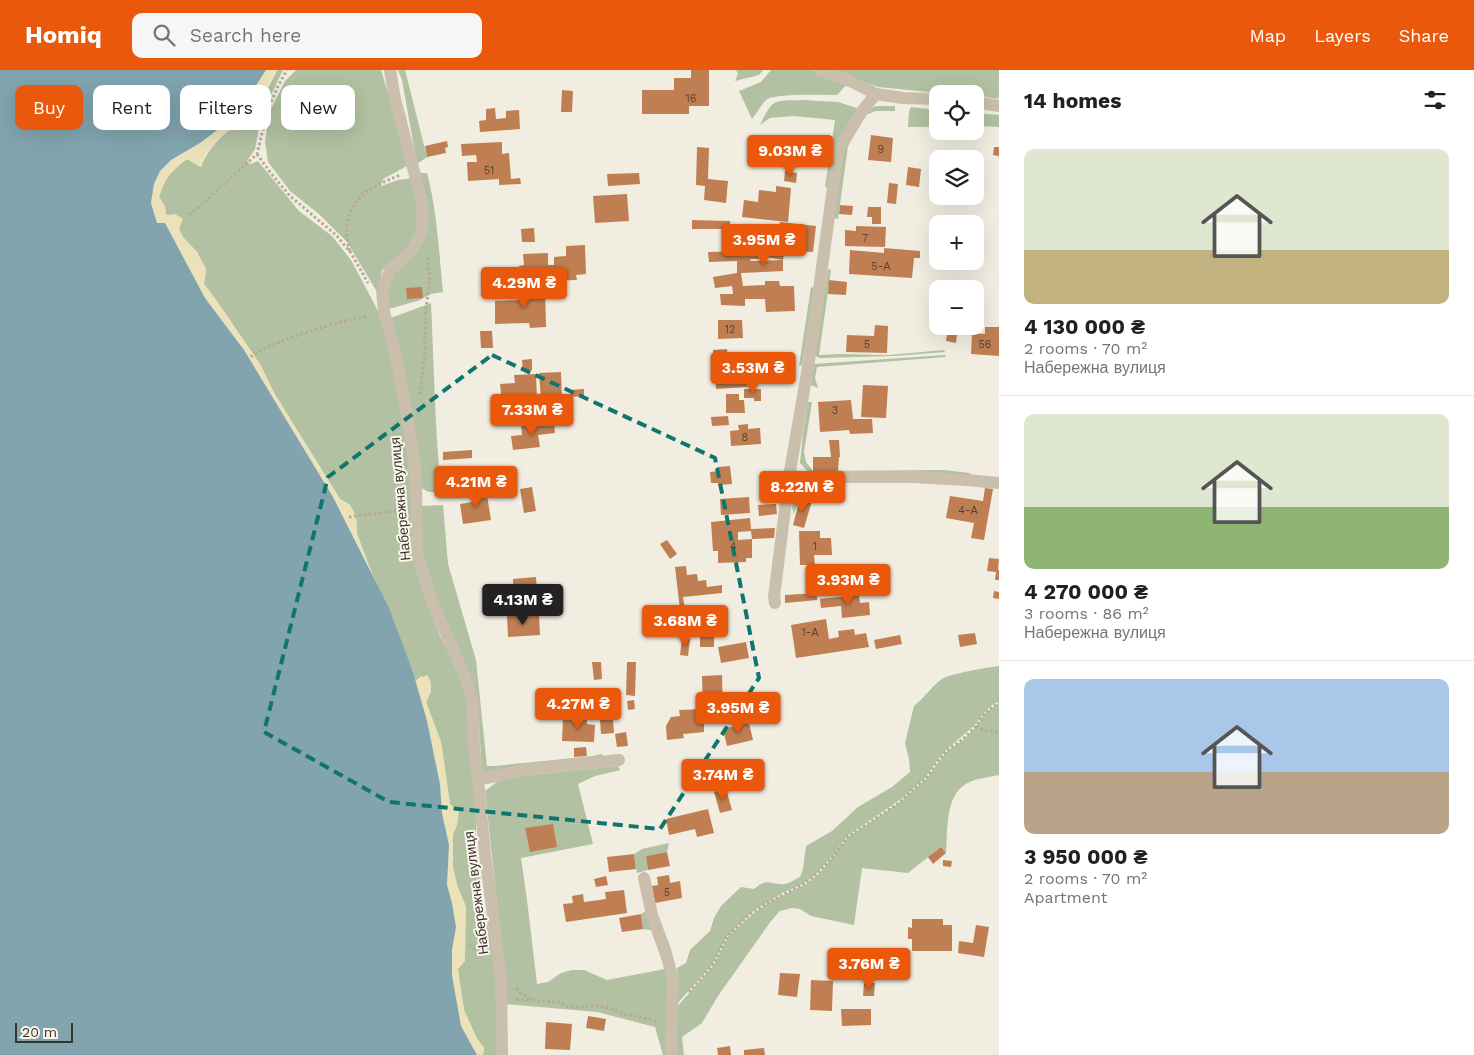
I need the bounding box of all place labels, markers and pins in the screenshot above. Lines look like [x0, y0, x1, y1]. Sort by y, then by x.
pin: 9.03M ₴ [744, 134, 836, 177]
pin: 3.95M ₴ [718, 224, 810, 266]
pin: 4.29M ₴ [478, 266, 570, 309]
pin: 3.53M ₴ [707, 352, 799, 394]
pin: 7.33M ₴ [486, 394, 578, 436]
pin: 4.21M ₴ [430, 466, 522, 508]
pin: 8.22M ₴ [756, 470, 848, 513]
pin: 3.93M ₴ [802, 564, 894, 606]
pin: 4.13M ₴ [477, 584, 569, 626]
pin: 3.68M ₴ [639, 604, 731, 647]
pin: 4.27M ₴ [532, 688, 624, 730]
pin: 3.95M ₴ [692, 692, 784, 734]
pin: 3.74M ₴ [677, 758, 769, 801]
pin: 3.76M ₴ [823, 948, 915, 990]

